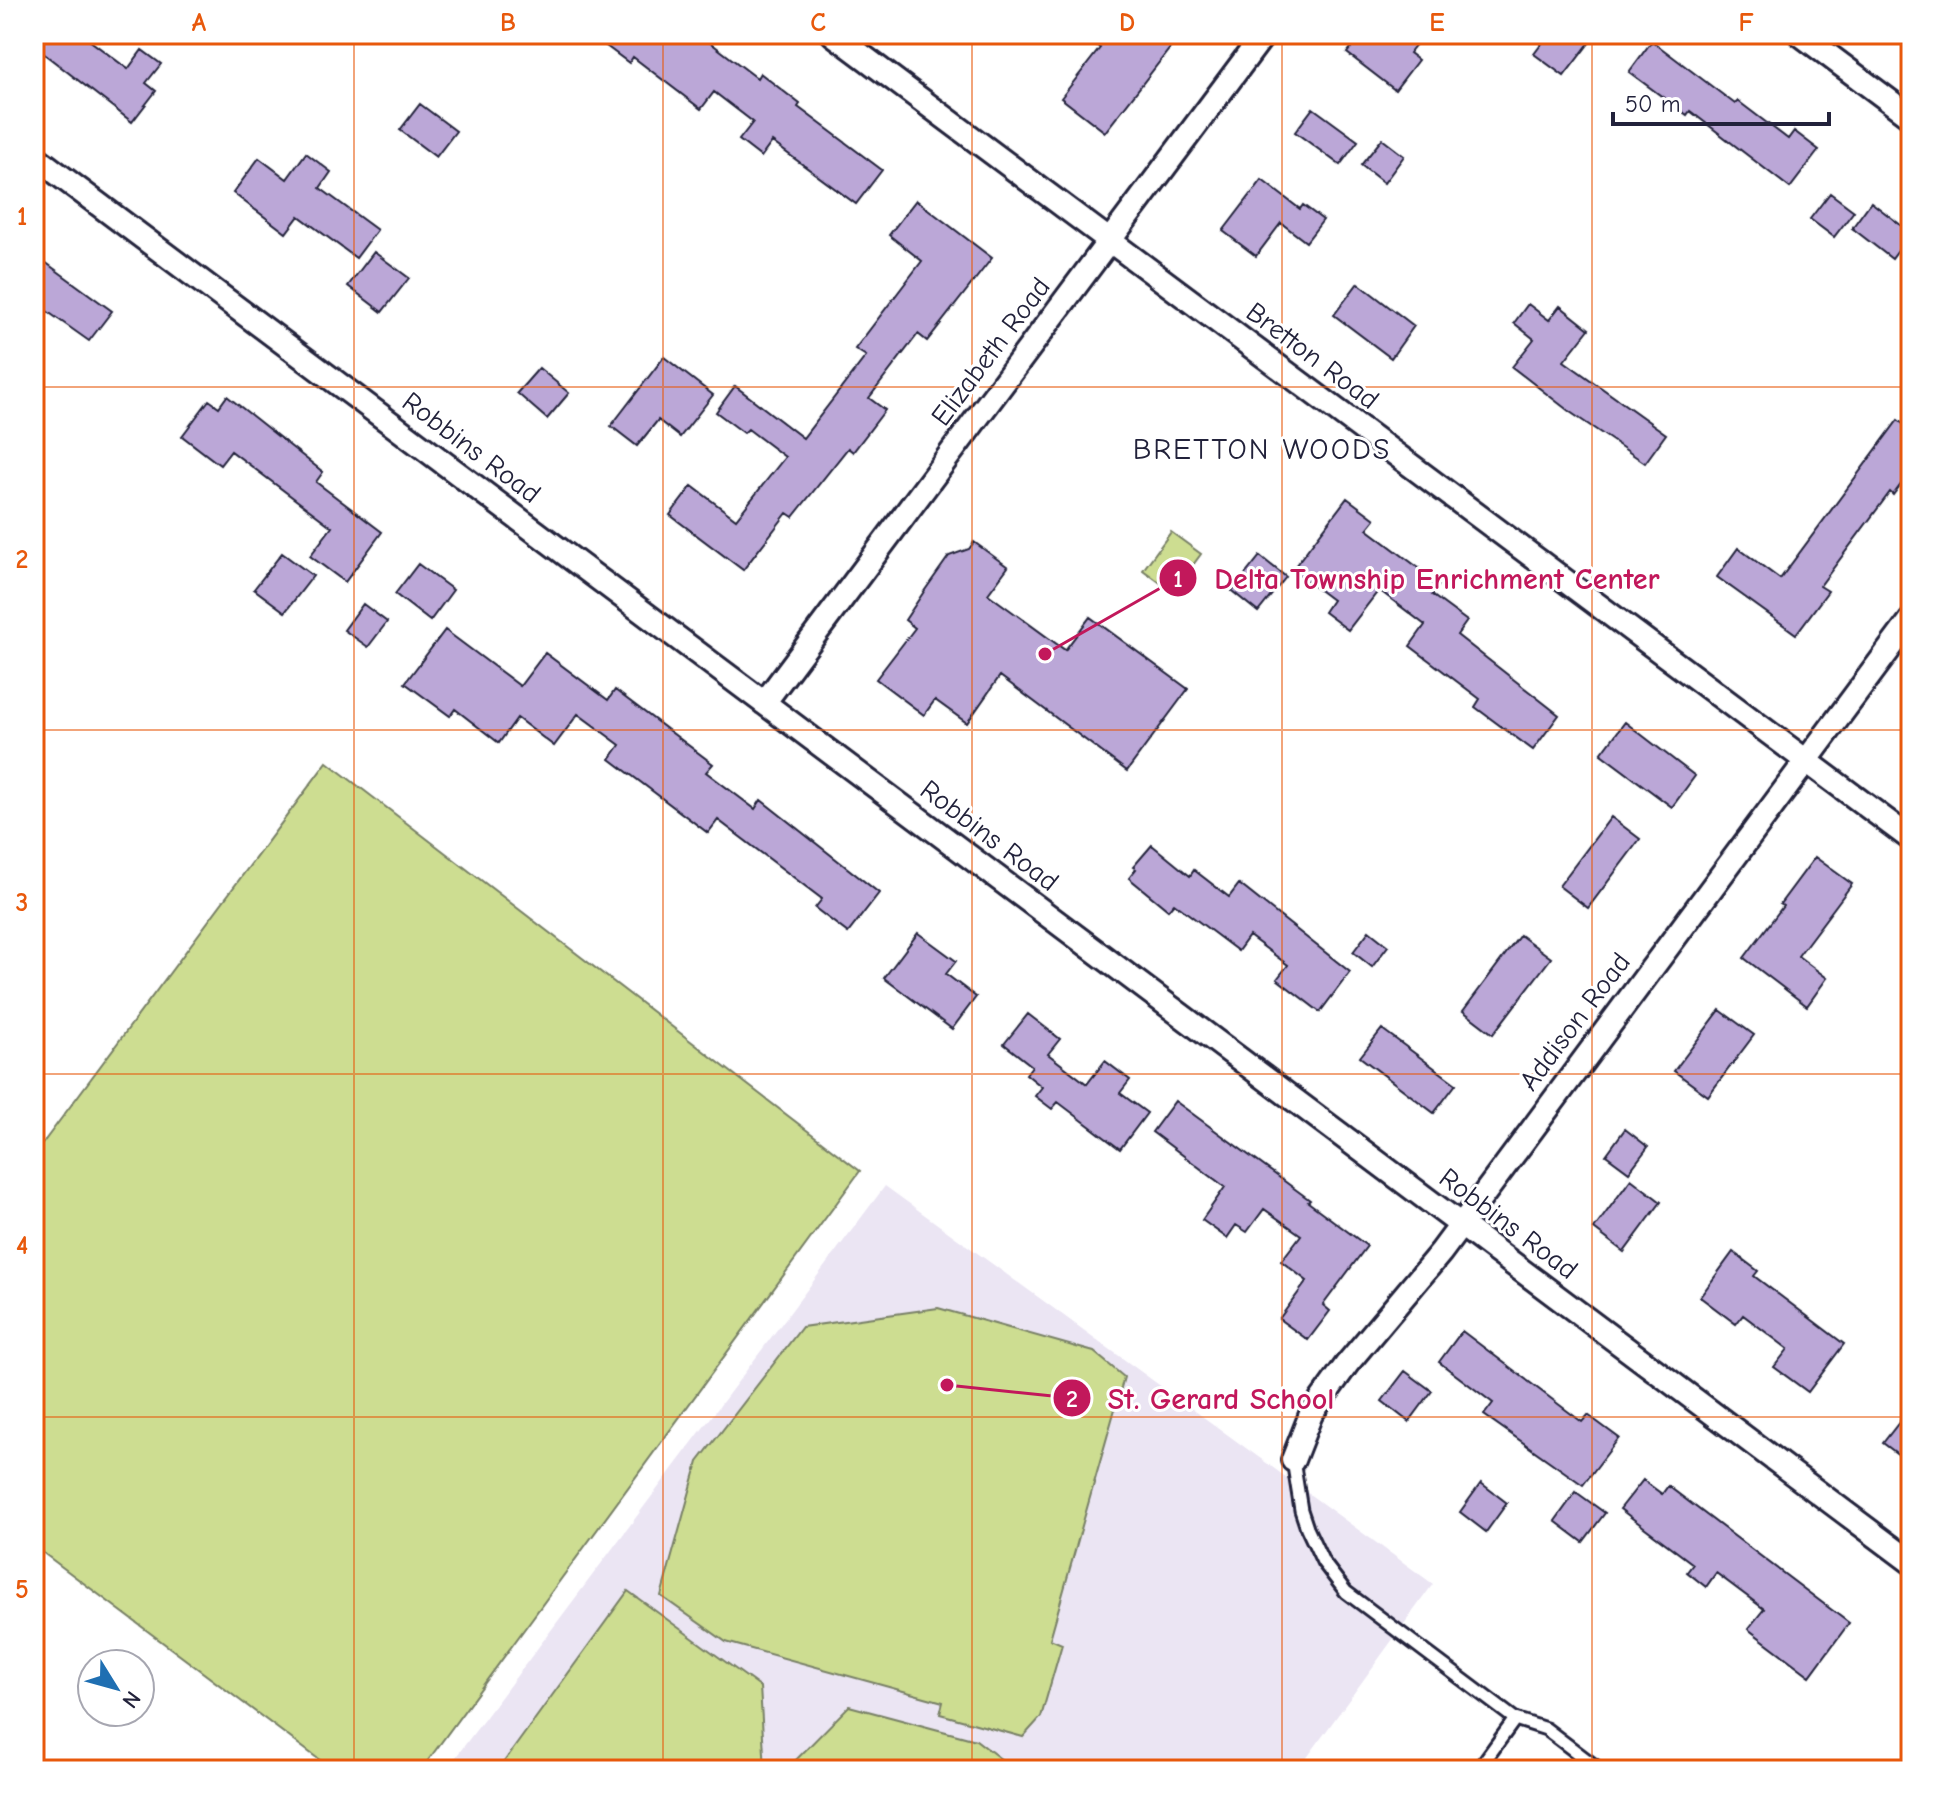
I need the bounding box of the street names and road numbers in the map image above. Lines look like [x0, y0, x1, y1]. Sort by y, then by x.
street label: Elizabeth Road [925, 271, 1057, 432]
street label: Bretton Road [1240, 296, 1385, 416]
street label: Robbins Road [396, 386, 547, 510]
street label: Robbins Road [914, 774, 1065, 898]
street label: Addison Road [1513, 946, 1637, 1097]
street label: Robbins Road [1433, 1162, 1584, 1286]

